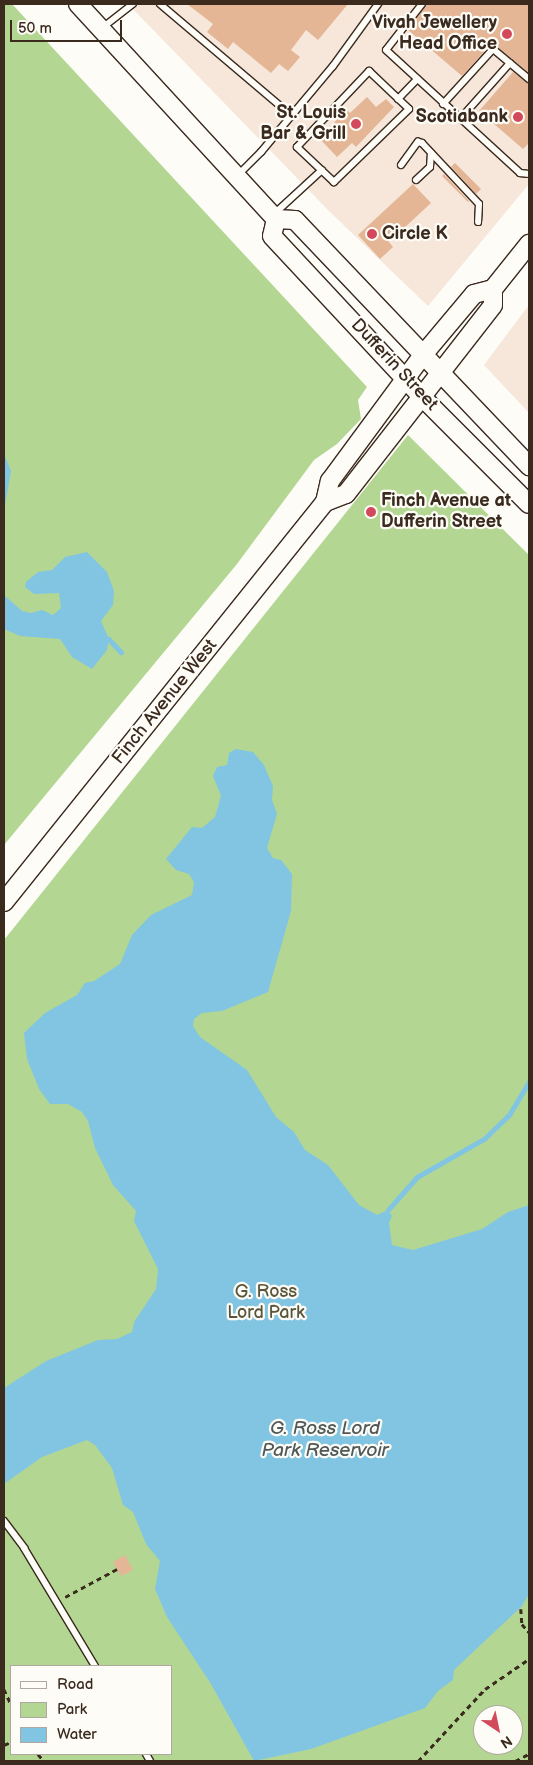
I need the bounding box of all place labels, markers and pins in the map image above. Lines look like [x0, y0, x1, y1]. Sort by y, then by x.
place label: Vivah Jewellery Head Office [372, 13, 497, 56]
marker: Vivah Jewellery Head Office [501, 28, 513, 40]
place label: St. Louis Bar & Grill [260, 103, 346, 146]
place label: Scotiabank [416, 106, 508, 128]
marker: Scotiabank [512, 111, 524, 123]
marker: St. Louis Bar & Grill [350, 118, 362, 130]
place label: Circle K [382, 223, 448, 245]
marker: Circle K [366, 228, 378, 240]
place label: Finch Avenue at Dufferin Street [381, 491, 511, 534]
marker: Finch Avenue at Dufferin Street [365, 506, 377, 518]

